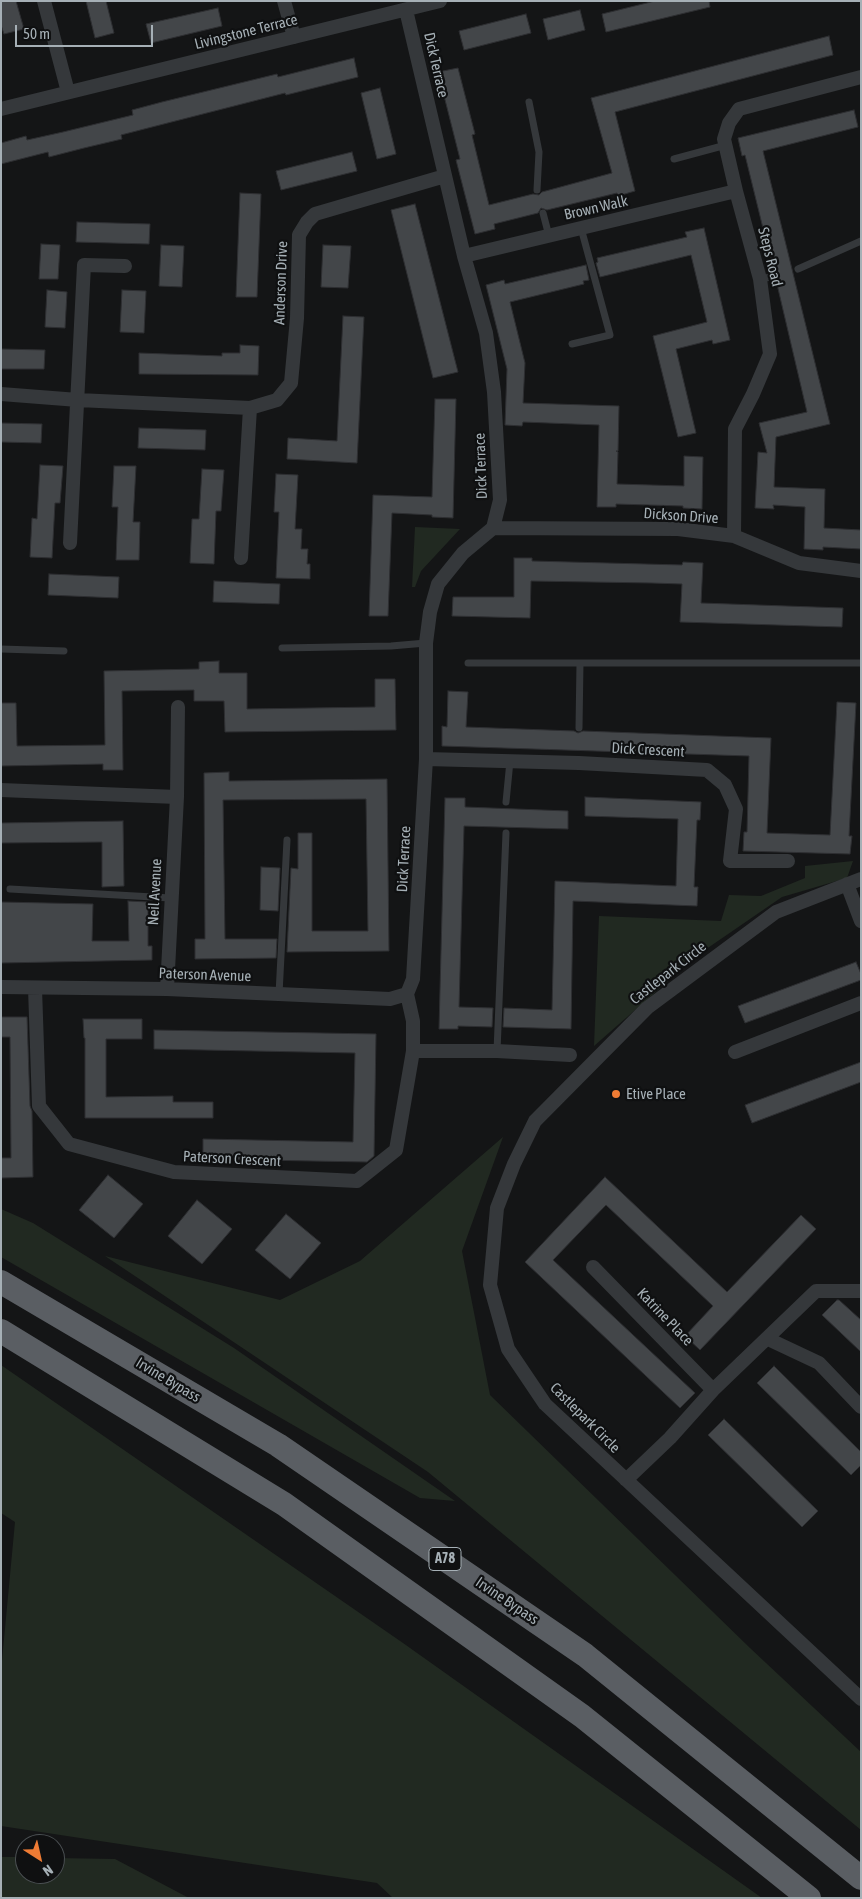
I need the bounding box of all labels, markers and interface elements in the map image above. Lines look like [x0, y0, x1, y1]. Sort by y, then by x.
street label: Livingstone Terrace [193, 10, 299, 54]
scale bar [18, 15, 155, 47]
text: 50 m [23, 25, 50, 42]
street label: Dick Terrace [420, 31, 452, 99]
street label: Brown Walk [562, 192, 630, 224]
street label: Steps Road [754, 226, 786, 288]
street label: Anderson Drive [271, 241, 291, 325]
street label: Dick Terrace [471, 432, 491, 500]
street label: Dickson Drive [643, 504, 719, 528]
street label: Dick Crescent [611, 739, 685, 761]
street label: Dick Terrace [393, 825, 415, 893]
street label: Neil Avenue [144, 858, 166, 926]
street label: Castlepark Circle [626, 938, 710, 1008]
street label: Paterson Avenue [158, 964, 252, 986]
place label: Etive Place [626, 1085, 686, 1103]
marker: Etive Place [610, 1088, 622, 1100]
street label: Paterson Crescent [182, 1147, 282, 1171]
street label: Katrine Place [633, 1284, 697, 1350]
street label: Irvine Bypass [133, 1354, 203, 1406]
street label: Castlepark Circle [546, 1379, 624, 1457]
road number: A78 [429, 1548, 461, 1570]
street label: Irvine Bypass [472, 1573, 542, 1629]
north arrow [15, 1834, 65, 1884]
text: N [40, 1862, 56, 1879]

